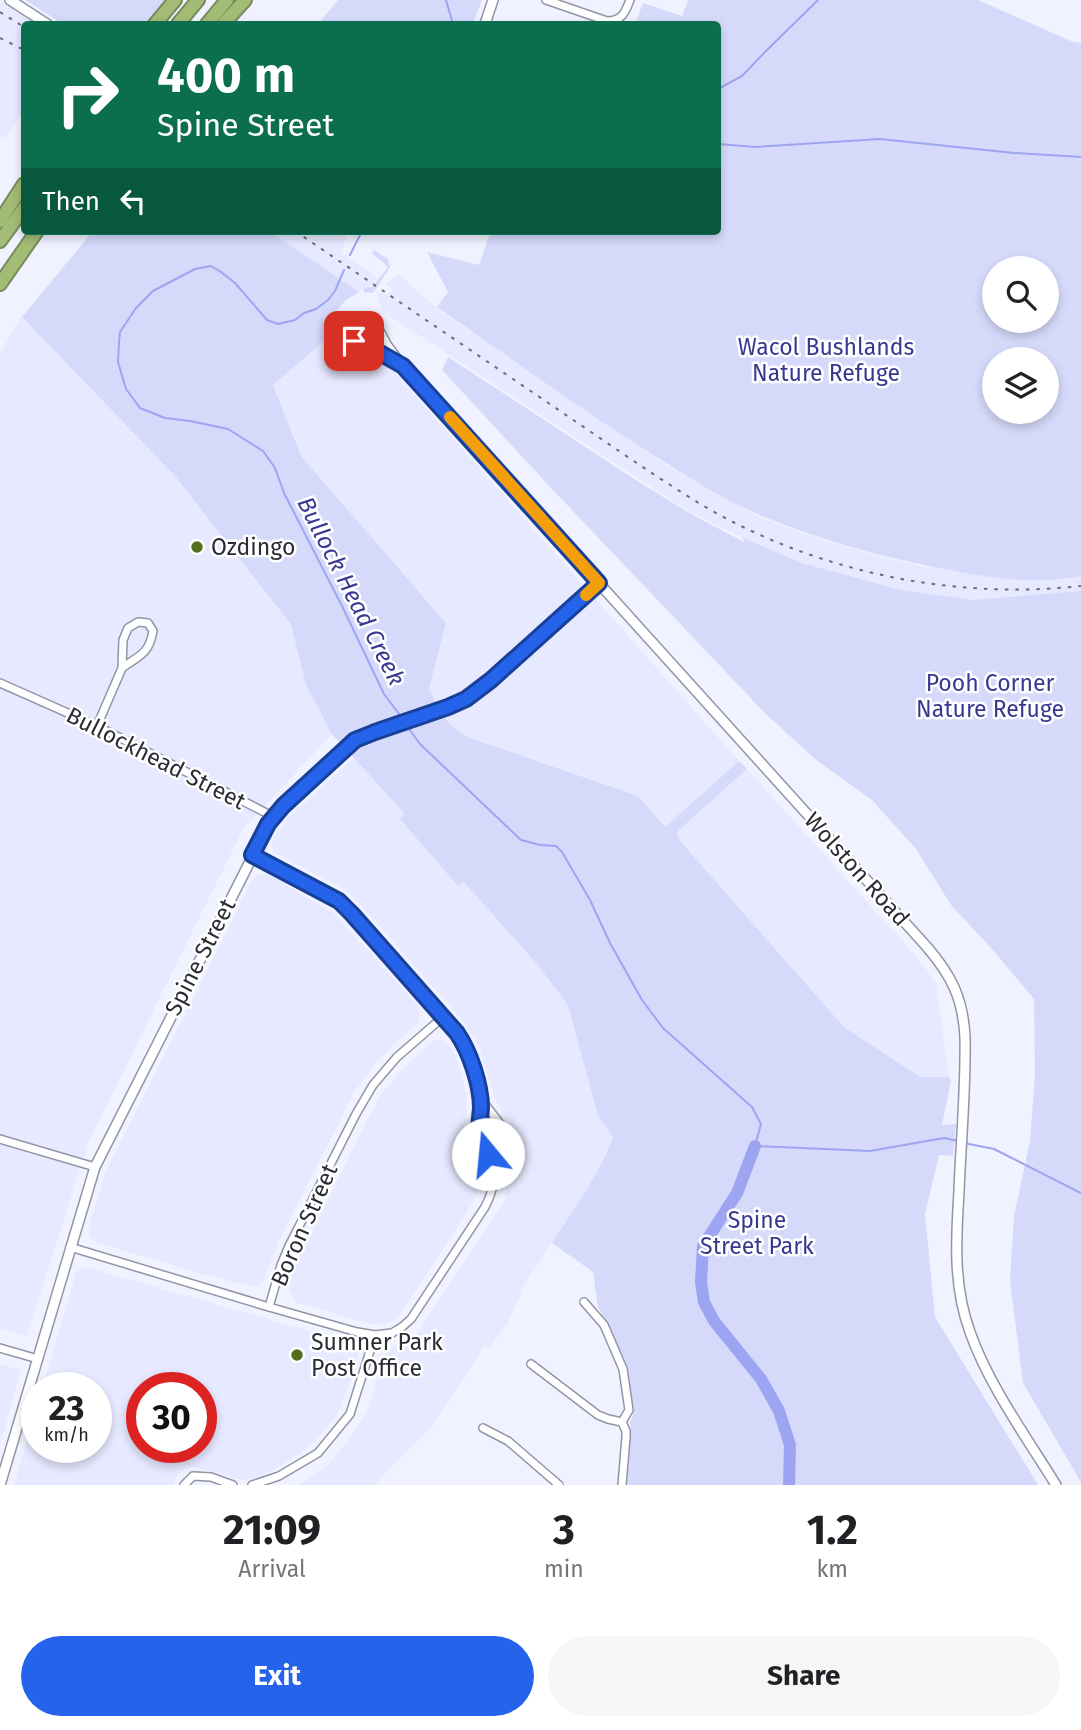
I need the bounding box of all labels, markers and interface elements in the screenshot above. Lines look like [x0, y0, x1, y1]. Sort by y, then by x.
text: 400 m [157, 46, 295, 105]
icon: right [42, 49, 133, 140]
text: Spine Street [157, 106, 334, 144]
icon: left [114, 182, 152, 220]
text: Then [42, 186, 100, 217]
map controls [982, 256, 1059, 424]
button: search [982, 256, 1059, 333]
pin [324, 311, 384, 371]
icon: arrive [335, 322, 373, 360]
park label: Wacol Bushlands Nature Refuge [738, 333, 914, 387]
button: layers [982, 347, 1059, 424]
water label: Bullock Head Creek [291, 492, 411, 690]
place label: Ozdingo [211, 533, 295, 561]
marker: Ozdingo [189, 539, 205, 555]
park label: Pooh Corner Nature Refuge [916, 669, 1064, 723]
street label: Bullockhead Street [62, 701, 251, 816]
street label: Wolston Road [799, 806, 915, 932]
street label: Spine Street [159, 893, 242, 1020]
position arrow [451, 1117, 525, 1191]
street label: Boron Street [265, 1159, 344, 1291]
park label: Spine Street Park [700, 1206, 814, 1260]
place label: Sumner Park Post Office [311, 1328, 443, 1382]
marker: Sumner Park Post Office [289, 1347, 305, 1363]
speed limit sign: 30 [126, 1372, 217, 1463]
text: 23 [48, 1387, 85, 1429]
text: km/h [44, 1424, 89, 1446]
text: 21:09 [223, 1505, 321, 1555]
text: 3 [553, 1505, 575, 1555]
text: 1.2 [807, 1505, 858, 1555]
text: Arrival [238, 1555, 306, 1583]
text: min [544, 1555, 584, 1583]
text: km [817, 1555, 848, 1583]
button: Exit [21, 1636, 534, 1716]
button: Share [548, 1636, 1060, 1716]

